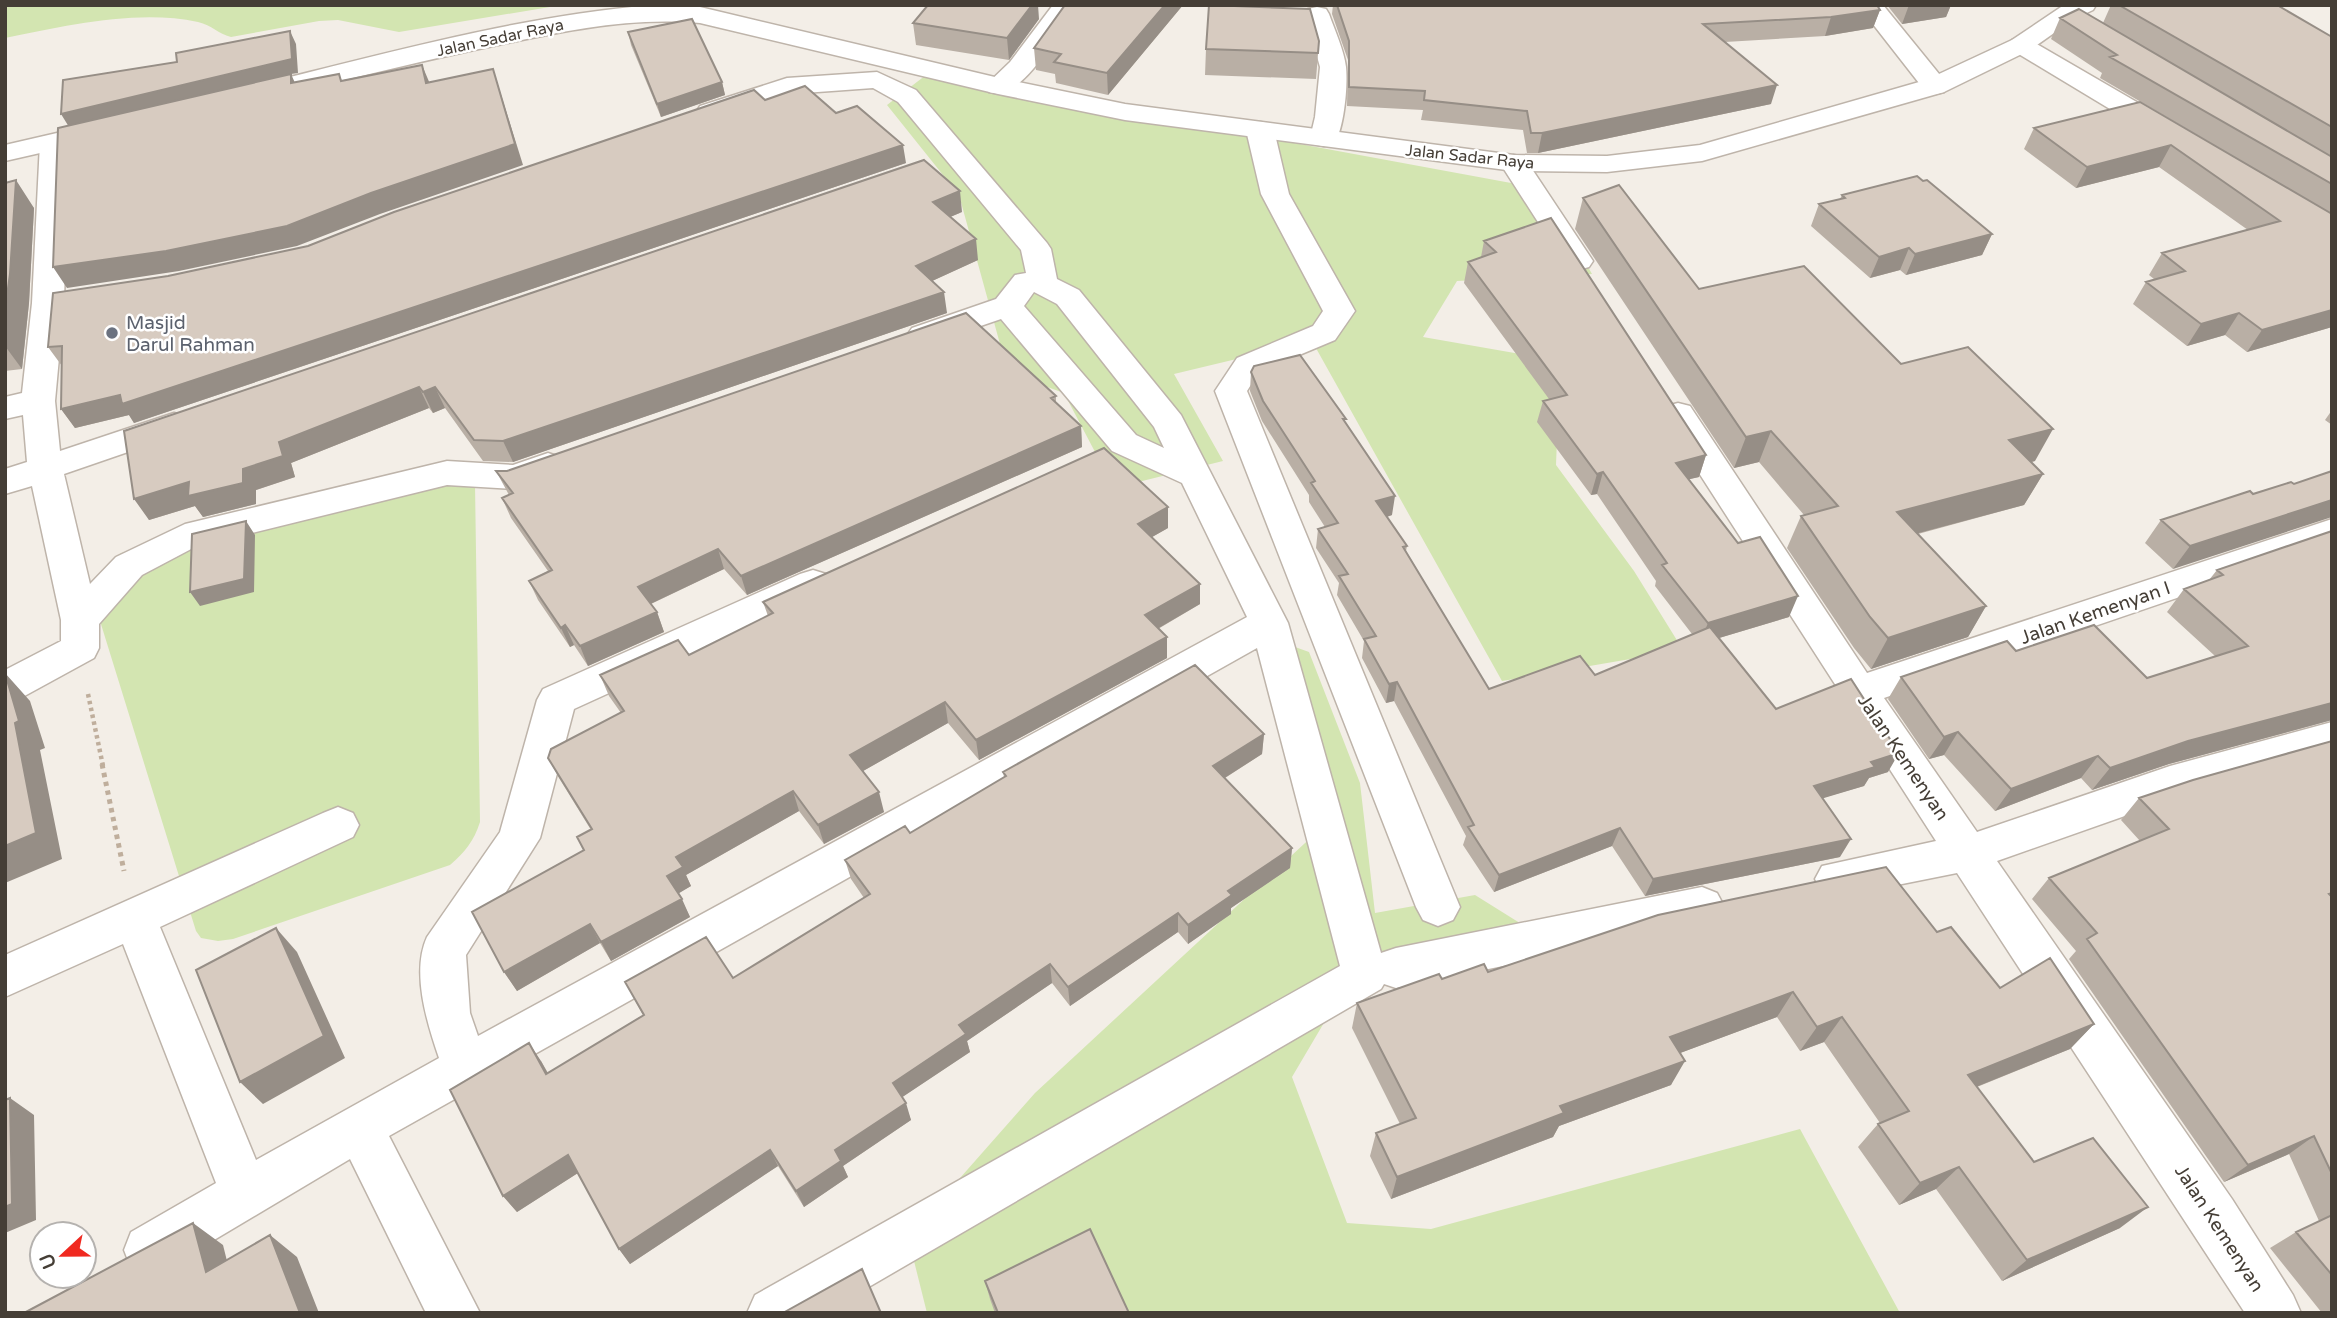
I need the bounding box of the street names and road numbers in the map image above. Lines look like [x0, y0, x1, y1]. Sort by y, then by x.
street label: Jalan Sadar Raya [435, 15, 566, 61]
street label: Jalan Sadar Raya [1405, 140, 1535, 174]
street label: Jalan Kemenyan I [2017, 577, 2173, 649]
street label: Jalan Kemenyan [1853, 691, 1953, 825]
street label: Jalan Kemenyan [2170, 1161, 2268, 1296]

